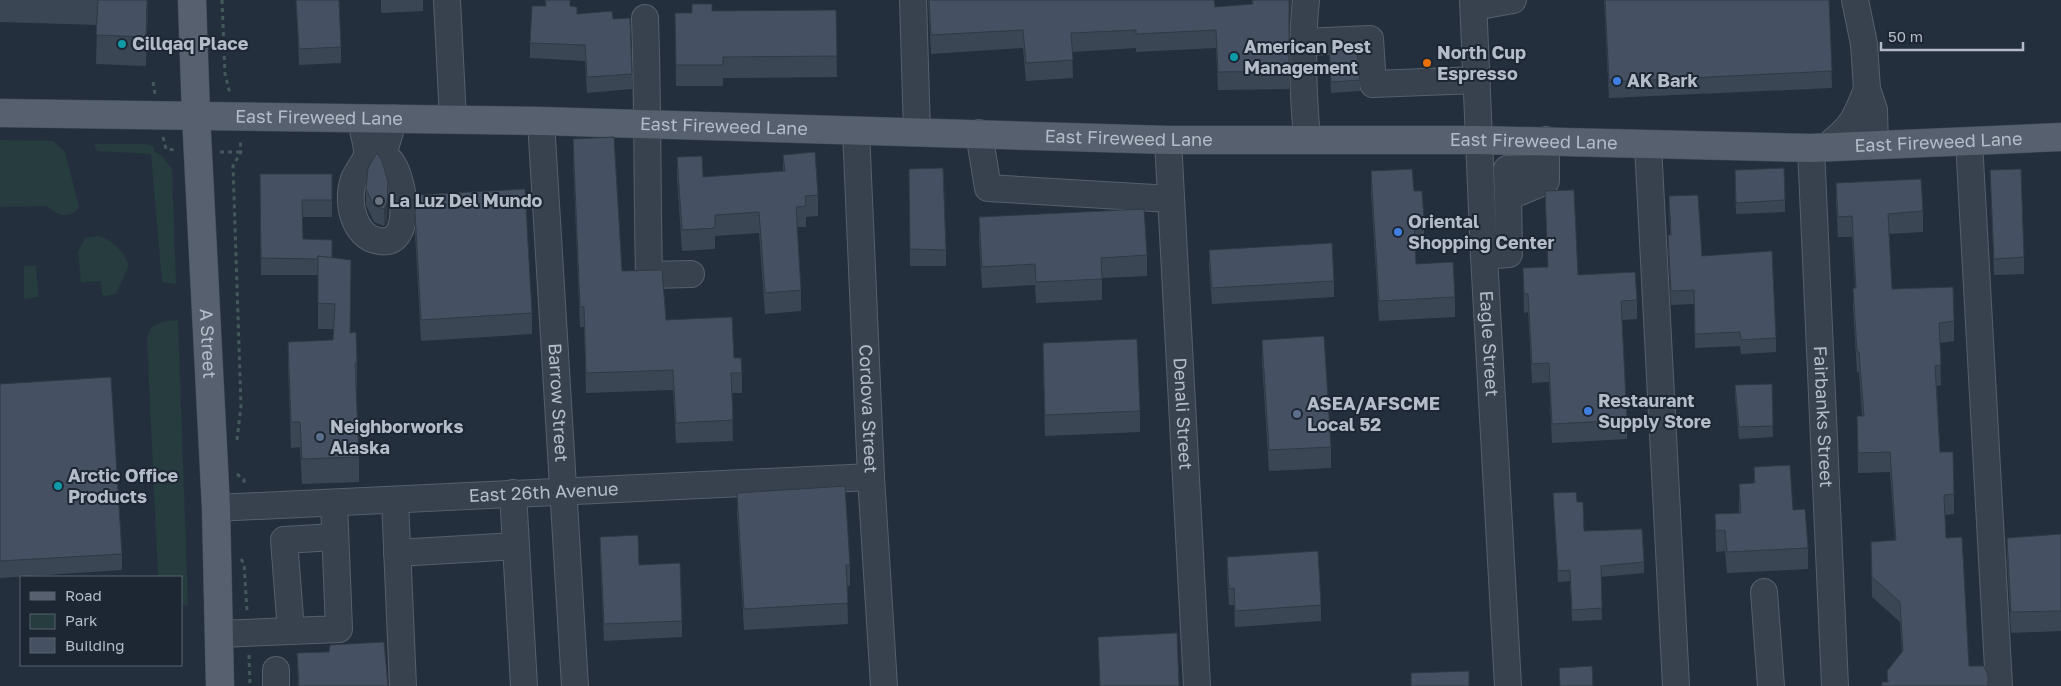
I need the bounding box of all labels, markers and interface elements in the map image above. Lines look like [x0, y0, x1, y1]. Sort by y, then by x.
scale bar [1881, 20, 2024, 52]
text: 50 m [1888, 27, 1923, 45]
place label: Cillqaq Place [132, 32, 249, 54]
place label: American Pest Management [1244, 35, 1371, 78]
marker: Cillqaq Place [116, 38, 128, 50]
place label: North Cup Espresso [1437, 41, 1526, 84]
marker: American Pest Management [1228, 51, 1240, 63]
marker: North Cup Espresso [1421, 57, 1433, 69]
place label: AK Bark [1627, 69, 1698, 91]
marker: AK Bark [1611, 75, 1623, 87]
street label: East Fireweed Lane [235, 104, 403, 129]
street label: East Fireweed Lane [640, 112, 808, 139]
street label: East Fireweed Lane [1044, 124, 1213, 150]
street label: East Fireweed Lane [1854, 127, 2023, 156]
street label: East Fireweed Lane [1450, 128, 1618, 153]
place label: La Luz Del Mundo [389, 189, 543, 211]
marker: La Luz Del Mundo [373, 195, 385, 207]
place label: Oriental Shopping Center [1408, 210, 1554, 253]
marker: Oriental Shopping Center [1392, 226, 1404, 238]
street label: Eagle Street [1476, 290, 1504, 397]
street label: A Street [196, 308, 221, 379]
street label: Barrow Street [544, 342, 573, 463]
street label: Cordova Street [855, 344, 883, 474]
street label: Fairbanks Street [1810, 345, 1838, 488]
street label: Denali Street [1170, 357, 1198, 470]
place label: Restaurant Supply Store [1598, 389, 1712, 432]
place label: ASEA/AFSCME Local 52 [1307, 392, 1440, 435]
marker: Restaurant Supply Store [1582, 405, 1594, 417]
marker: ASEA/AFSCME Local 52 [1291, 408, 1303, 420]
place label: Neighborworks Alaska [330, 415, 464, 458]
marker: Neighborworks Alaska [314, 431, 326, 443]
place label: Arctic Office Products [68, 464, 178, 507]
street label: East 26th Avenue [468, 477, 619, 506]
marker: Arctic Office Products [52, 480, 64, 492]
legend [20, 576, 182, 666]
text: Road [65, 586, 102, 604]
text: Park [65, 611, 98, 629]
text: Building [65, 636, 125, 654]

